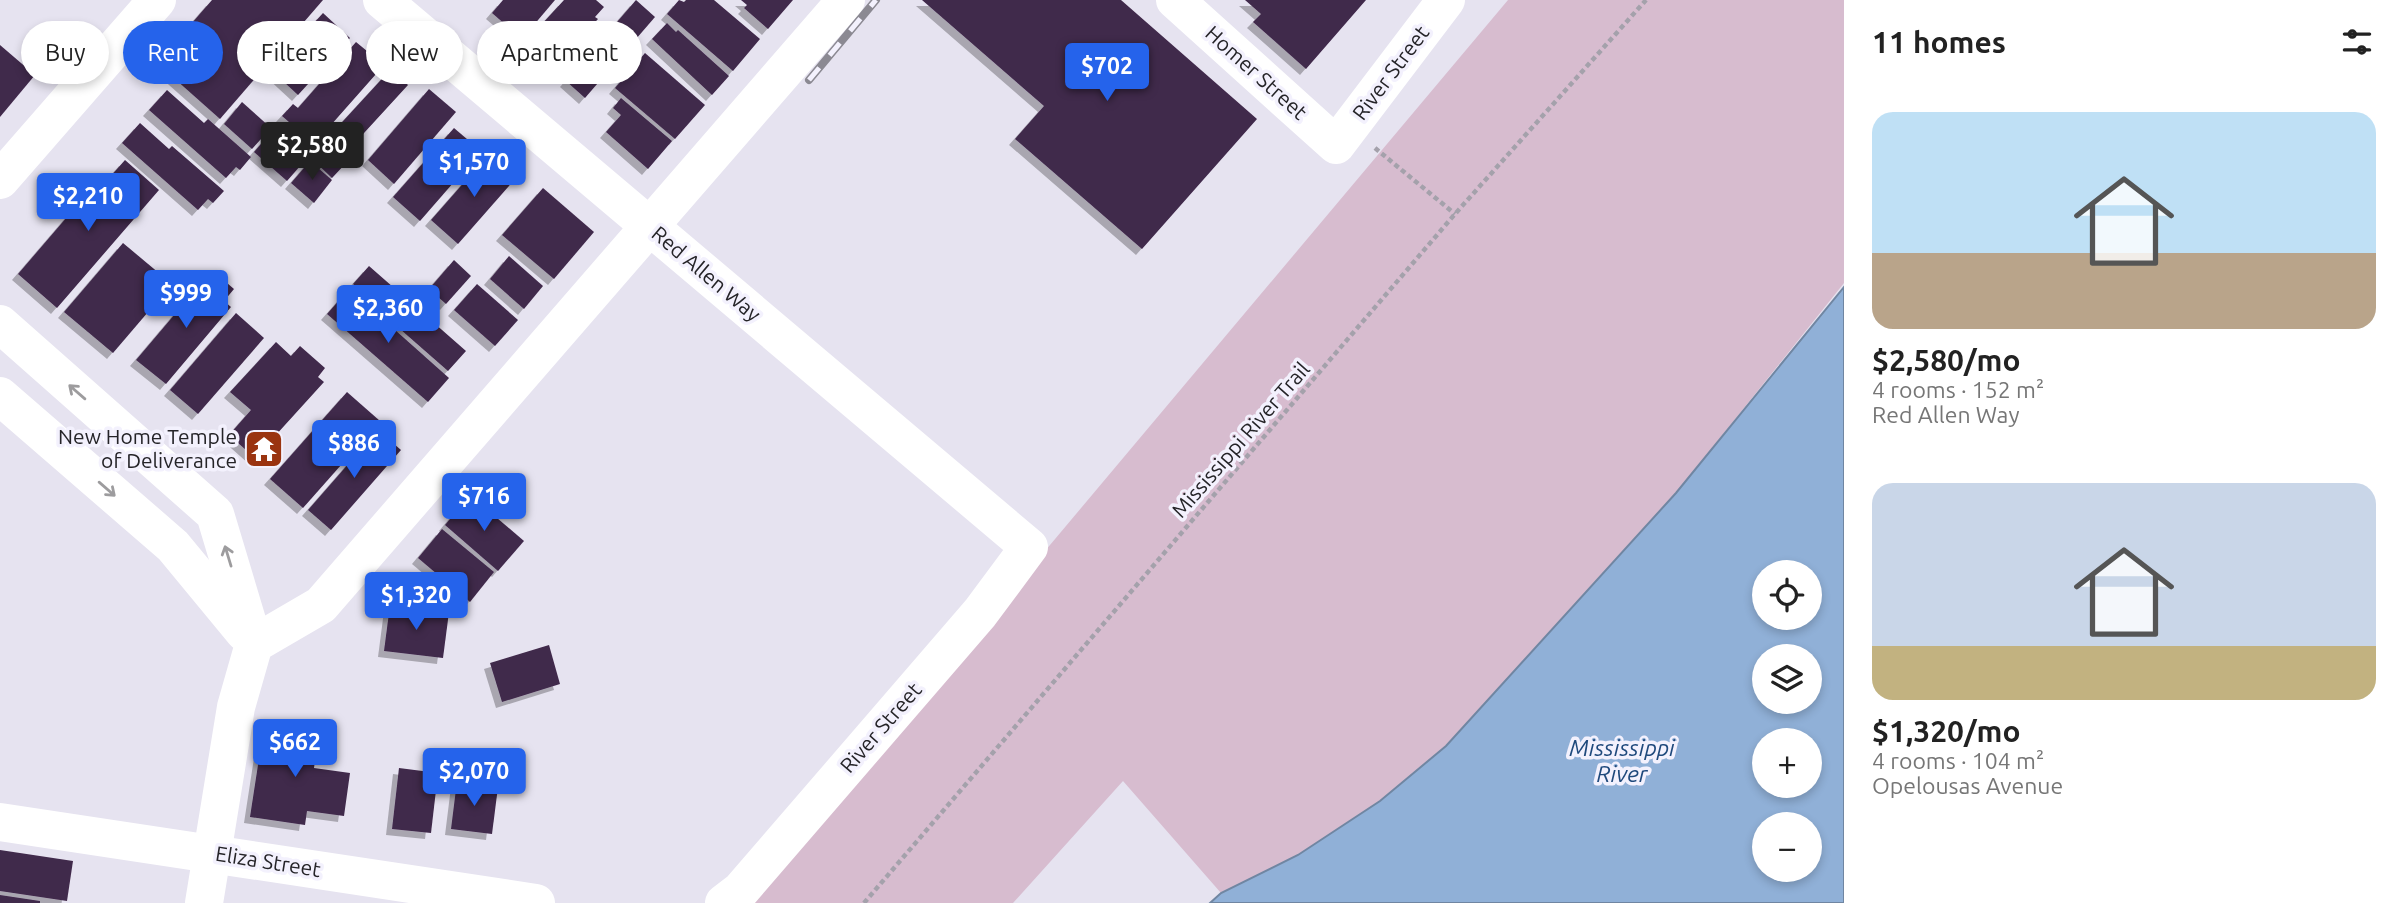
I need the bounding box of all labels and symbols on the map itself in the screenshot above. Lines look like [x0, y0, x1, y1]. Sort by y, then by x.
street label: Homer Street [1201, 20, 1312, 124]
street label: River Street [1347, 21, 1433, 124]
pin: $702 [1066, 43, 1148, 103]
pin: $2,580 [255, 122, 369, 182]
pin: $1,570 [417, 140, 531, 199]
pin: $2,210 [31, 174, 145, 233]
street label: Red Allen Way [647, 221, 766, 326]
pin: $999 [145, 270, 227, 330]
pin: $2,360 [331, 286, 445, 345]
street label: Mississippi River Trail [1166, 357, 1314, 522]
one-way arrow [68, 384, 86, 400]
pin: $886 [313, 420, 395, 480]
place label: New Home Temple of Deliverance [58, 424, 237, 472]
temple icon: New Home Temple of Deliverance [243, 428, 285, 470]
pin: $716 [443, 474, 525, 533]
one-way arrow [98, 481, 116, 497]
one-way arrow [220, 545, 233, 567]
pin: $1,320 [359, 572, 473, 632]
street label: River Street [835, 677, 926, 777]
pin: $662 [254, 720, 336, 779]
water label: Mississippi River [1569, 735, 1676, 786]
pin: $2,070 [417, 748, 531, 808]
street label: Eliza Street [214, 841, 323, 881]

